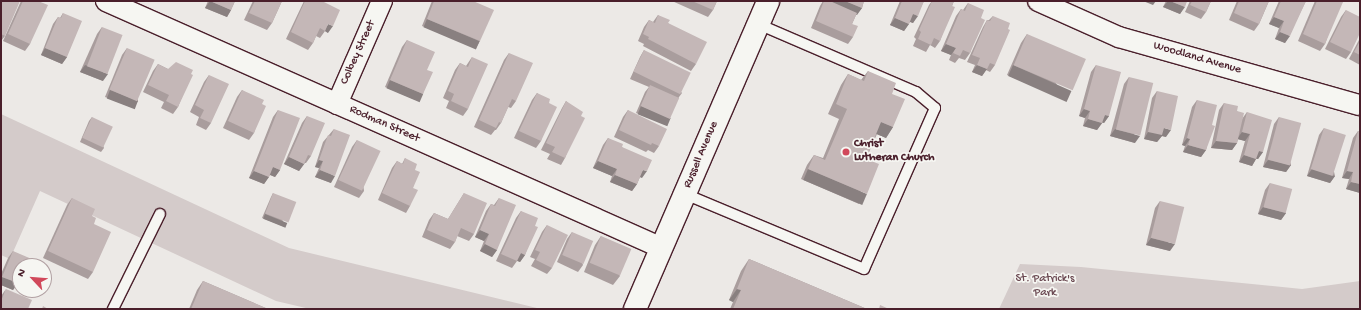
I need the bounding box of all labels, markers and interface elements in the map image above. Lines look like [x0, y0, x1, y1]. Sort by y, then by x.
street label: Colbey Street [338, 19, 380, 87]
street label: Woodland Avenue [1151, 40, 1243, 78]
street label: Rodman Street [347, 103, 421, 147]
street label: Russell Avenue [681, 119, 723, 191]
place label: Christ Lutheran Church [854, 138, 934, 166]
marker: Christ Lutheran Church [841, 147, 851, 157]
north arrow [12, 258, 52, 298]
text: N [15, 267, 29, 279]
park label: St. Patrick's Park [1016, 273, 1074, 301]

